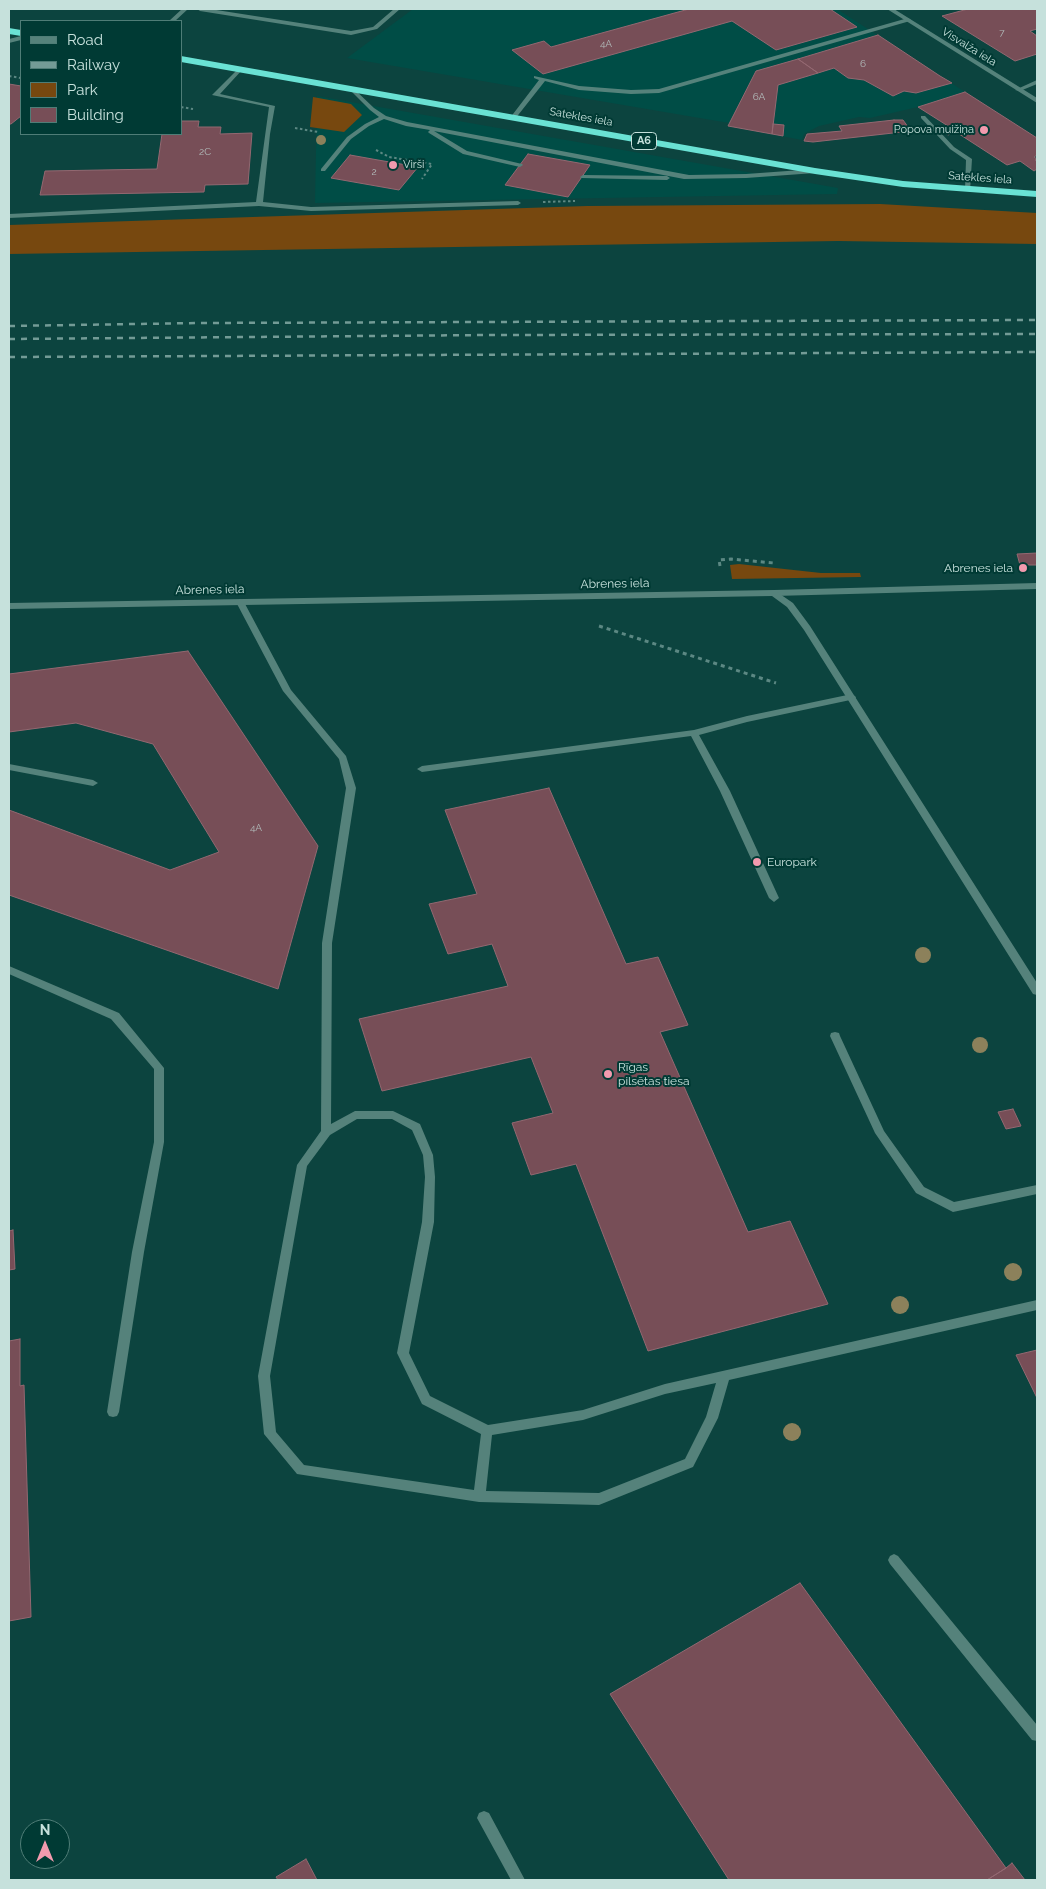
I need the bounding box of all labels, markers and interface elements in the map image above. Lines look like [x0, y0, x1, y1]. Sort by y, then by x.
legend [20, 20, 182, 135]
street label: Visvalža iela [939, 25, 999, 69]
house number: 7 [999, 27, 1005, 39]
text: Road [67, 31, 103, 49]
house number: 4A [600, 38, 612, 50]
text: Railway [67, 56, 120, 74]
house number: 6 [860, 58, 866, 70]
text: Park [67, 81, 98, 99]
house number: 6A [753, 91, 765, 103]
street label: Satekles iela [548, 105, 614, 129]
text: Building [67, 106, 124, 124]
place label: Popova muižiņa [894, 123, 974, 137]
marker: Popova muižiņa [978, 124, 990, 136]
road number: A6 [632, 132, 656, 150]
house number: 2C [199, 146, 211, 158]
place label: Virši [403, 158, 424, 172]
marker: Virši [387, 159, 399, 171]
house number: 2 [371, 166, 377, 178]
street label: Satekles iela [948, 169, 1012, 187]
place label: Abrenes iela [944, 561, 1013, 575]
marker: Abrenes iela [1017, 562, 1029, 574]
street label: Abrenes iela [580, 576, 650, 592]
street label: Abrenes iela [175, 582, 245, 598]
house number: 4A [250, 822, 262, 834]
place label: Europark [767, 855, 817, 869]
marker: Europark [751, 856, 763, 868]
place label: Rīgas pilsētas tiesa [618, 1060, 689, 1088]
marker: Rīgas pilsētas tiesa [602, 1068, 614, 1080]
north arrow [20, 1819, 70, 1869]
text: N [40, 1822, 50, 1838]

